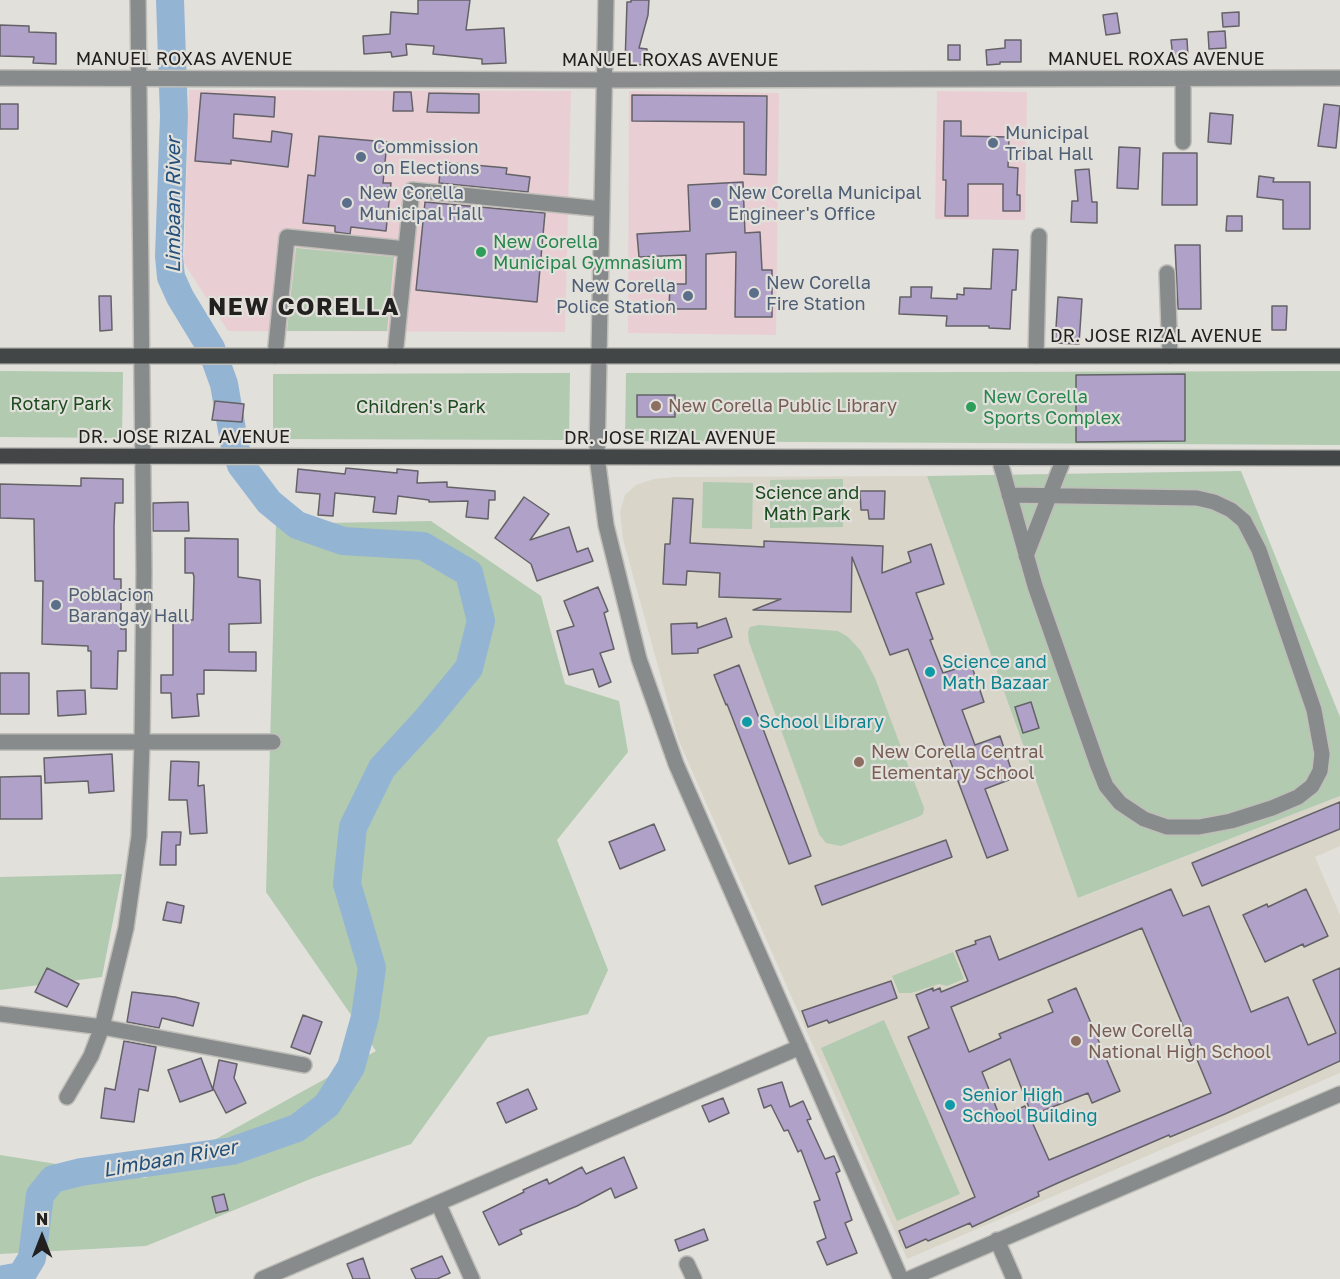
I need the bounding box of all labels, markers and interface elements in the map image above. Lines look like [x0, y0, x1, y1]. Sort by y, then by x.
street label: MANUEL ROXAS AVENUE [76, 48, 292, 70]
street label: MANUEL ROXAS AVENUE [1048, 48, 1264, 70]
street label: MANUEL ROXAS AVENUE [562, 49, 778, 71]
place label: Municipal Tribal Hall [1005, 122, 1093, 164]
place label: Commission on Elections [373, 136, 480, 178]
marker: Municipal Tribal Hall [986, 136, 1000, 150]
water label: Limbaan River [162, 137, 186, 273]
marker: Commission on Elections [354, 150, 368, 164]
place label: New Corella Municipal Hall [359, 182, 483, 224]
place label: New Corella Municipal Engineer's Office [728, 182, 921, 224]
marker: New Corella Municipal Hall [340, 196, 354, 210]
marker: New Corella Municipal Engineer's Office [709, 196, 723, 210]
place label: New Corella Municipal Gymnasium [493, 231, 683, 274]
marker: New Corella Municipal Gymnasium [474, 245, 488, 259]
place label: New Corella Fire Station [766, 272, 871, 314]
place label: New Corella Police Station [556, 275, 676, 318]
marker: New Corella Fire Station [747, 286, 761, 300]
marker: New Corella Police Station [681, 289, 695, 303]
district label: NEW CORELLA [208, 293, 400, 321]
street label: DR. JOSE RIZAL AVENUE [1050, 325, 1262, 347]
place label: New Corella Sports Complex [983, 386, 1121, 428]
park label: Rotary Park [10, 393, 112, 415]
place label: New Corella Public Library [668, 395, 897, 417]
park label: Children's Park [356, 396, 486, 418]
marker: New Corella Public Library [649, 399, 663, 413]
marker: New Corella Sports Complex [964, 400, 978, 414]
street label: DR. JOSE RIZAL AVENUE [78, 426, 290, 448]
street label: DR. JOSE RIZAL AVENUE [564, 427, 776, 449]
park label: Science and Math Park [755, 482, 859, 524]
place label: Poblacion Barangay Hall [68, 584, 189, 626]
marker: Poblacion Barangay Hall [49, 598, 63, 612]
place label: Science and Math Bazaar [942, 651, 1049, 694]
marker: Science and Math Bazaar [923, 665, 937, 679]
place label: School Library [759, 711, 884, 733]
marker: School Library [740, 715, 754, 729]
place label: New Corella Central Elementary School [871, 741, 1044, 783]
marker: New Corella Central Elementary School [852, 755, 866, 769]
place label: New Corella National High School [1088, 1020, 1271, 1062]
marker: New Corella National High School [1069, 1034, 1083, 1048]
place label: Senior High School Building [962, 1084, 1098, 1126]
marker: Senior High School Building [943, 1098, 957, 1112]
water label: Limbaan River [101, 1135, 239, 1183]
north arrow [12, 1207, 72, 1267]
text: N [36, 1209, 48, 1229]

